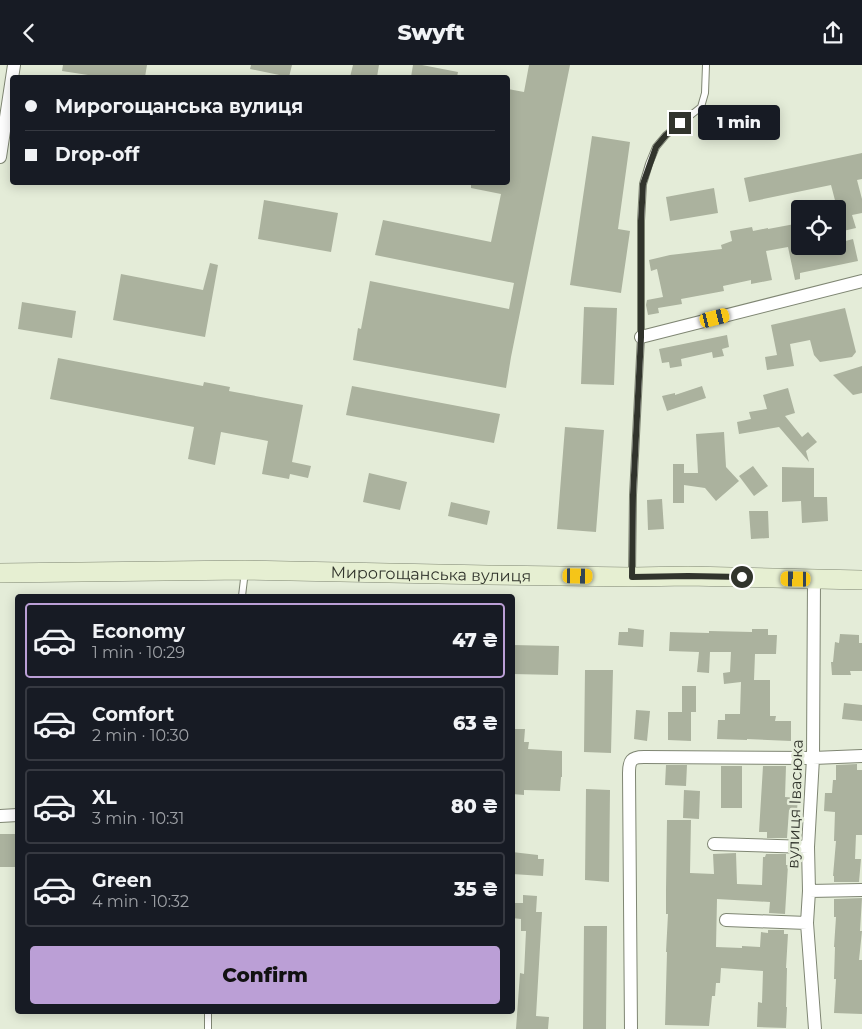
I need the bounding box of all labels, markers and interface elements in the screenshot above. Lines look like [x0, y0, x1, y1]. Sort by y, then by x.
icon: back [15, 19, 43, 47]
text: Swyft [397, 19, 465, 46]
icon: share [819, 19, 847, 47]
text: Мирогощанська вулиця [55, 95, 303, 118]
callout: 1 min [698, 105, 780, 141]
route end [669, 112, 691, 134]
text: 1 min [717, 113, 761, 132]
text: Drop-off [55, 143, 139, 166]
map controls [791, 200, 846, 255]
button: locate [791, 200, 846, 255]
car [698, 307, 731, 329]
street label: Мирогощанська вулиця [330, 562, 531, 585]
route start [731, 566, 753, 588]
car [562, 568, 593, 584]
car [780, 571, 811, 587]
icon: car [32, 618, 77, 663]
text: Economy [92, 620, 185, 643]
text: 47 ₴ [452, 629, 498, 652]
text: 1 min · 10:29 [92, 643, 185, 662]
icon: car [32, 701, 77, 746]
text: Comfort [92, 703, 174, 726]
text: 63 ₴ [453, 712, 498, 735]
text: 2 min · 10:30 [92, 726, 189, 745]
street label: вулиця Івасюка [783, 739, 807, 869]
icon: car [32, 784, 77, 829]
text: XL [92, 786, 117, 809]
text: 80 ₴ [451, 795, 498, 818]
text: 3 min · 10:31 [92, 809, 184, 828]
icon: car [32, 867, 77, 912]
text: Green [92, 869, 152, 892]
text: 35 ₴ [454, 878, 498, 901]
text: 4 min · 10:32 [92, 892, 189, 911]
button: Confirm [30, 946, 500, 1004]

